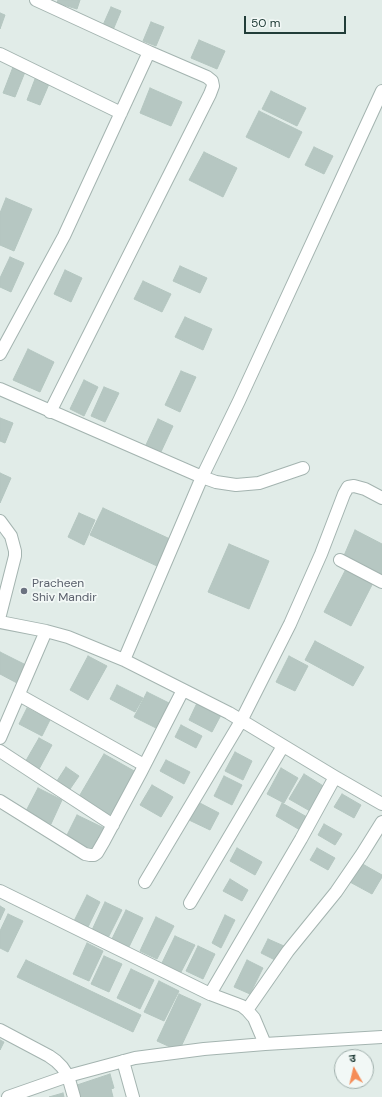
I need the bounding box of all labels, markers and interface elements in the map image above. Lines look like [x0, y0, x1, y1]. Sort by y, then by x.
scale bar [246, 8, 348, 34]
text: 50 m [251, 15, 280, 31]
place label: Pracheen Shiv Mandir [32, 577, 97, 605]
marker: Pracheen Shiv Mandir [19, 586, 29, 596]
north arrow [334, 1049, 374, 1089]
text: उ [348, 1051, 357, 1065]

